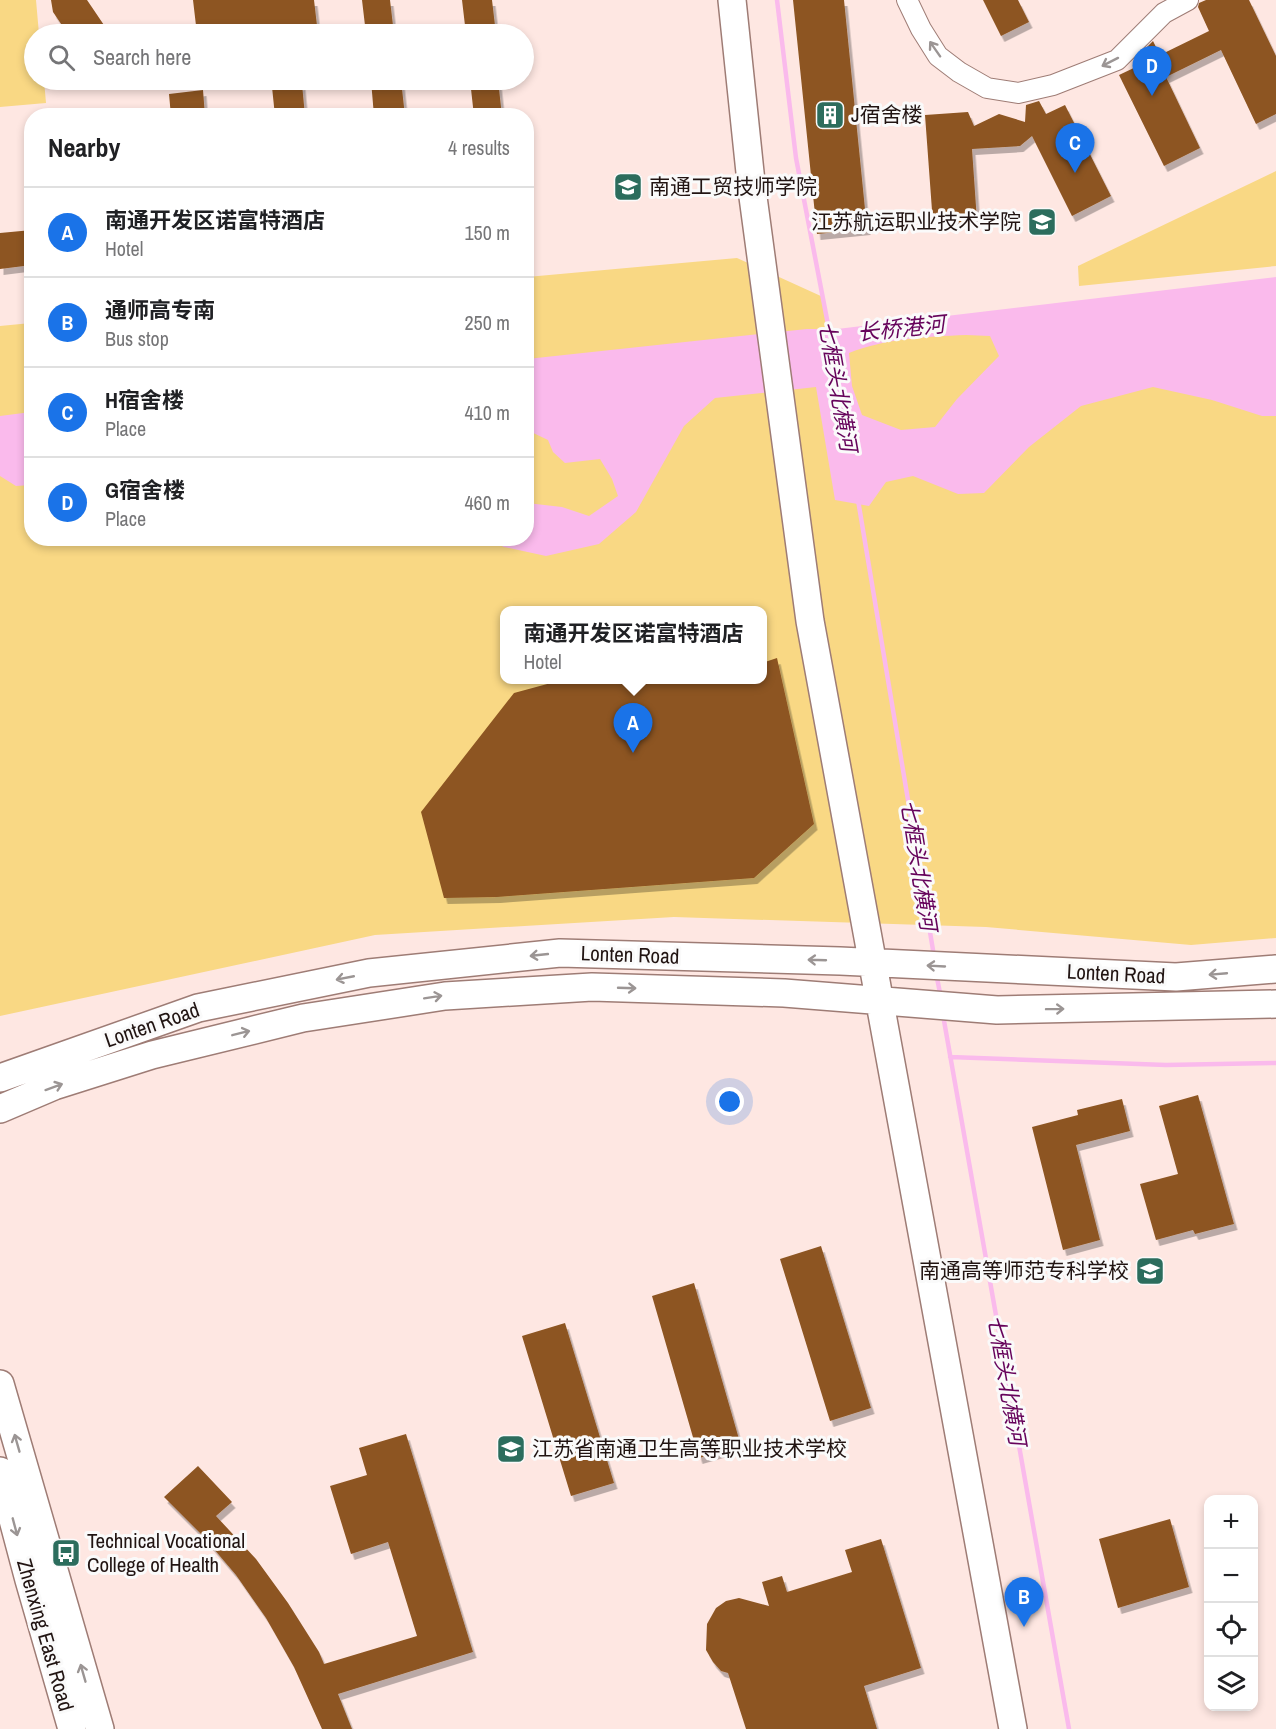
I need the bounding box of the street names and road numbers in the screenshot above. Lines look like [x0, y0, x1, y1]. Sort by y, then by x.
street label: Lonten Road [580, 938, 680, 971]
street label: Lonten Road [1066, 956, 1166, 991]
street label: Lonten Road [100, 995, 203, 1054]
street label: Zhenxing East Road [10, 1555, 81, 1714]

